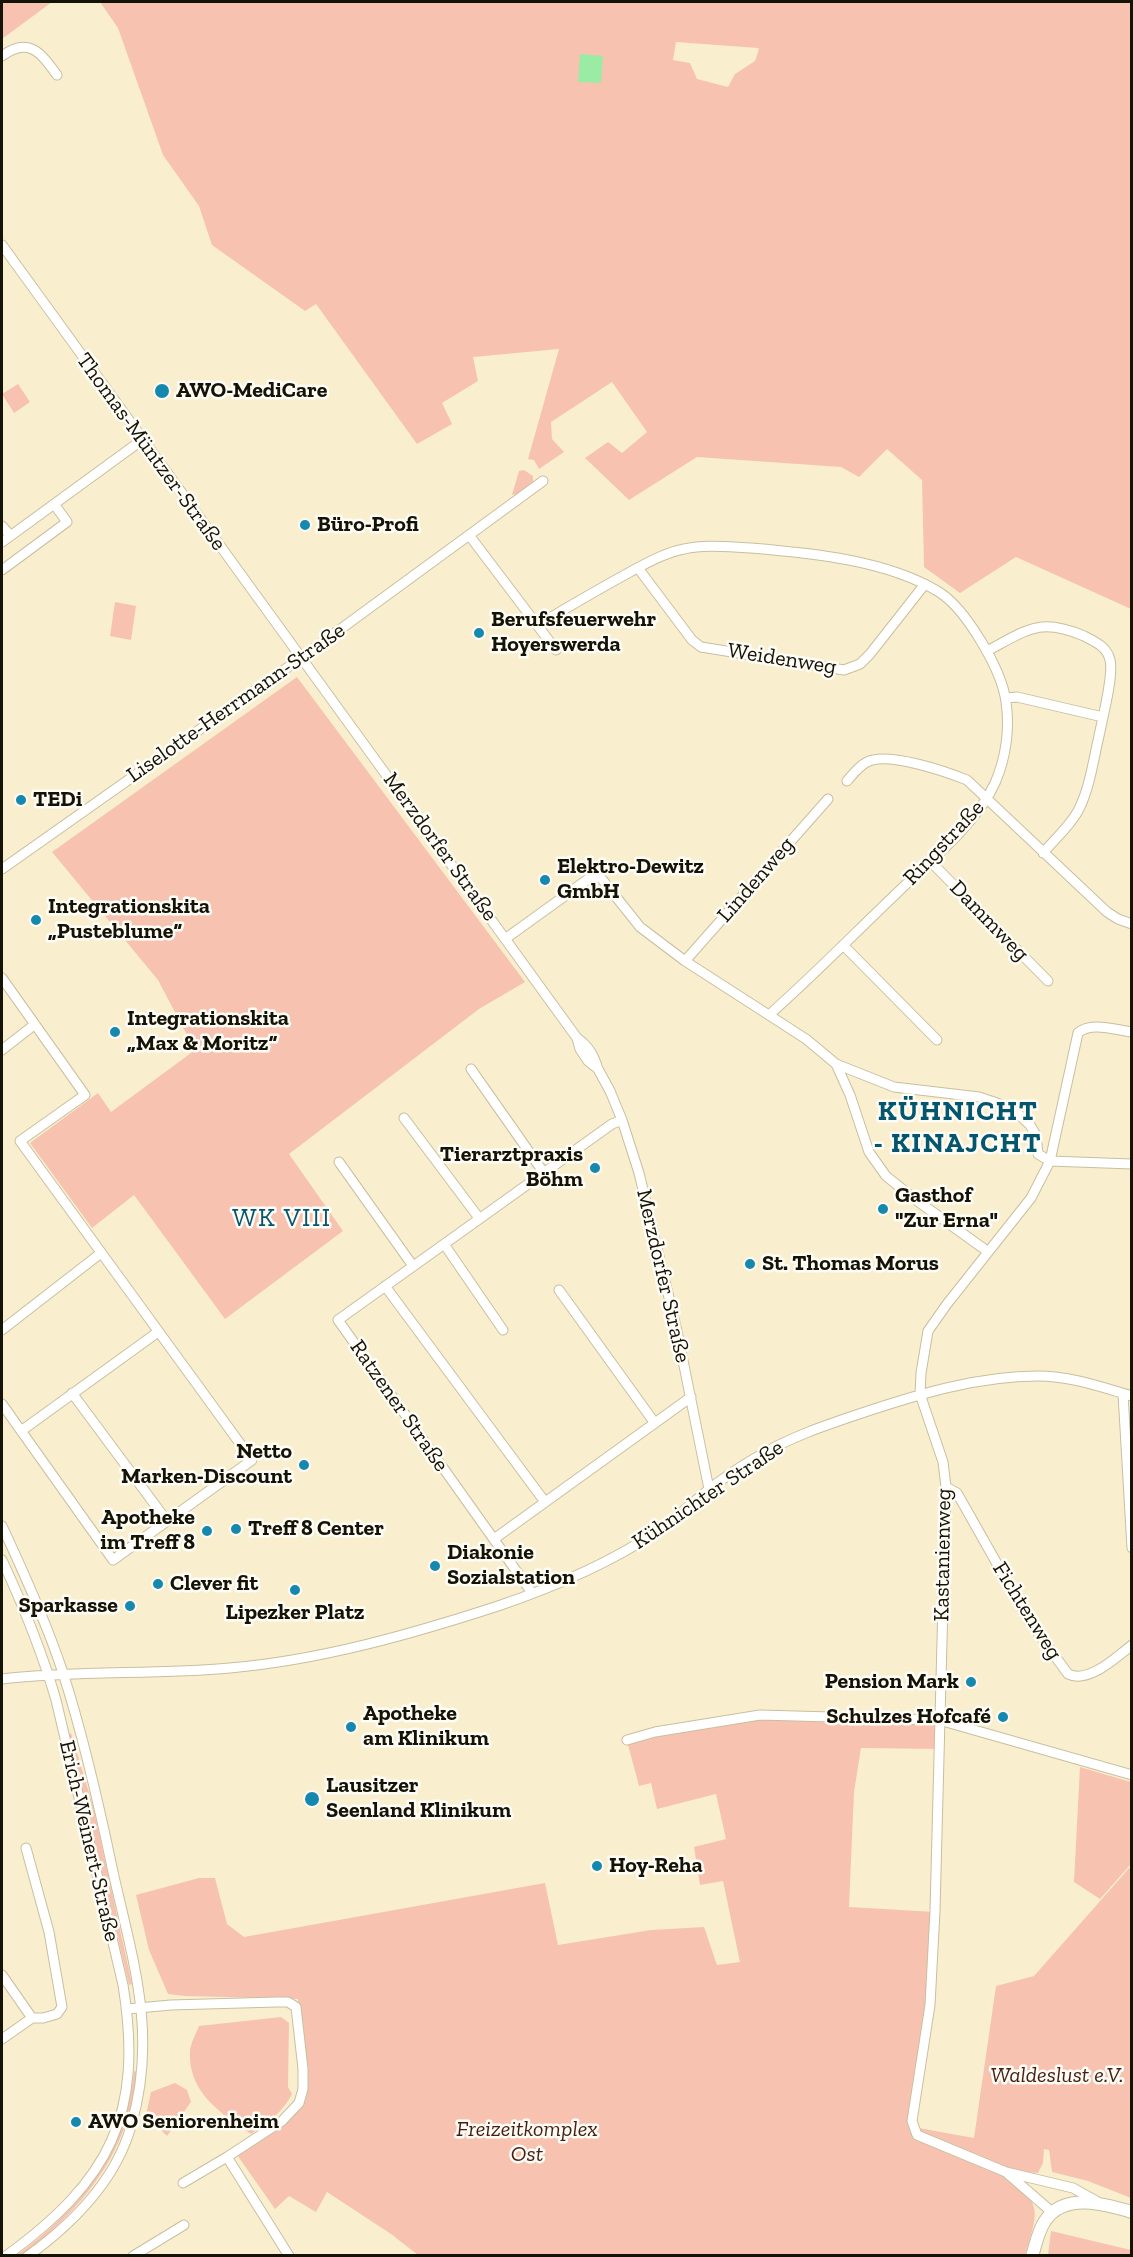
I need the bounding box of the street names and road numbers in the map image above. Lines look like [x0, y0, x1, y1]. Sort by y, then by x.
street label: Thomas-Müntzer-Straße [70, 348, 232, 556]
street label: Liselotte-Herrmann-Straße [122, 617, 350, 789]
street label: Weidenweg [726, 637, 838, 681]
street label: Merzdorfer Straße [377, 768, 503, 926]
street label: Ringstraße [898, 795, 990, 891]
street label: Lindenweg [712, 832, 800, 928]
street label: Dammweg [944, 875, 1034, 967]
street label: Merzdorfer Straße [630, 1187, 696, 1365]
street label: Ratzener Straße [344, 1335, 454, 1477]
street label: Kühnichter Straße [627, 1435, 789, 1555]
street label: Kastanienweg [929, 1488, 957, 1622]
street label: Fichtenweg [986, 1557, 1068, 1665]
street label: Erich-Weinert-Straße [53, 1738, 125, 1944]

